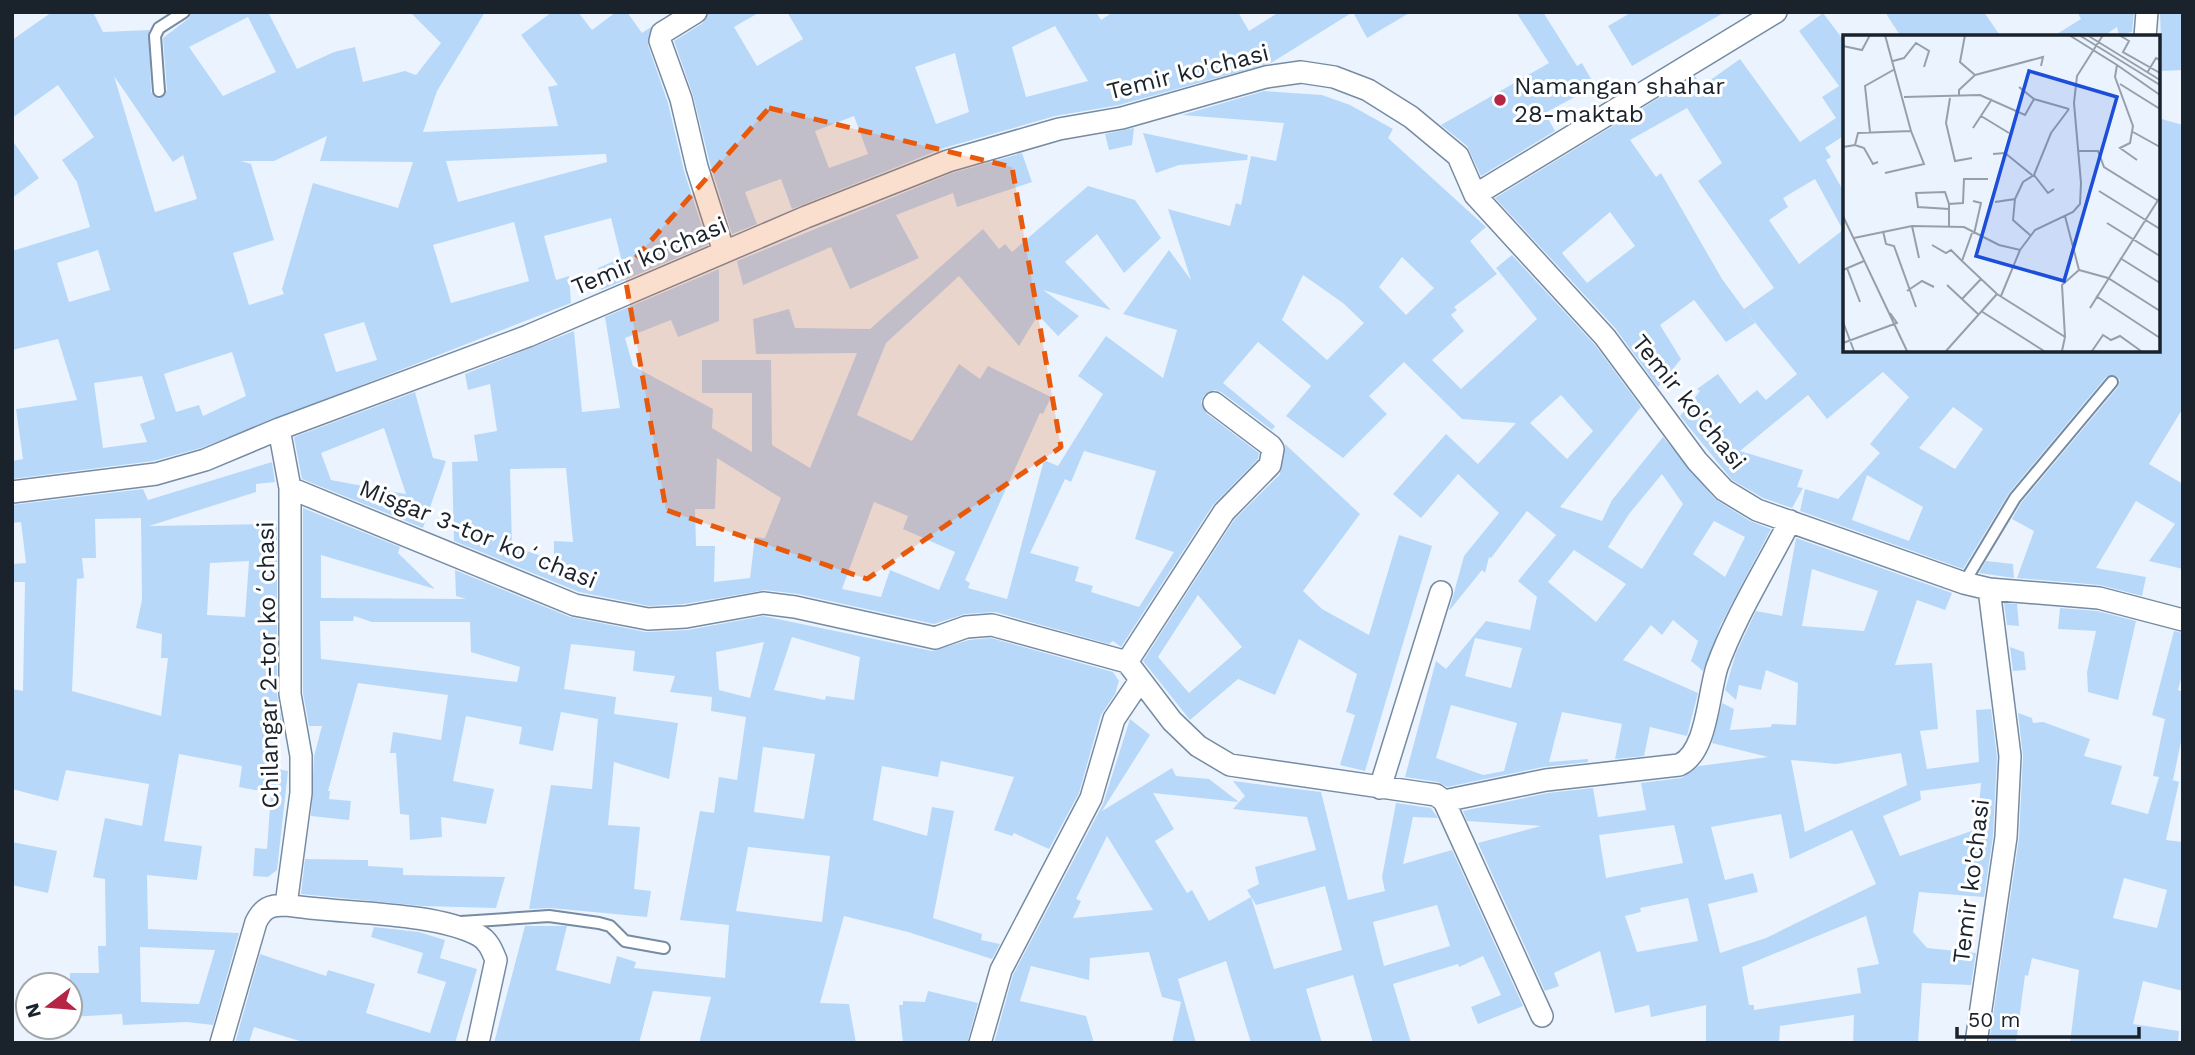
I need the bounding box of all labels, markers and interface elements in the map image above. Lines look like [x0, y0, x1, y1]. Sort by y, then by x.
inset map [1843, 35, 2160, 352]
street label: Temir ko'chasi [1104, 38, 1272, 106]
place label: Namangan shahar 28-maktab [1514, 72, 1725, 128]
marker: Namangan shahar 28-maktab [1492, 92, 1508, 108]
street label: Temir ko'chasi [567, 211, 731, 301]
street label: Temir ko'chasi [1626, 329, 1752, 475]
street label: Misgar 3-tor koʻchasi [355, 474, 601, 594]
street label: Chilangar 2-tor koʻchasi [251, 521, 285, 809]
street label: Temir ko'chasi [1947, 797, 1995, 965]
north arrow [14, 971, 84, 1041]
scale bar [1957, 996, 2139, 1040]
text: N [20, 1001, 46, 1020]
text: 50 m [1968, 1007, 2020, 1032]

